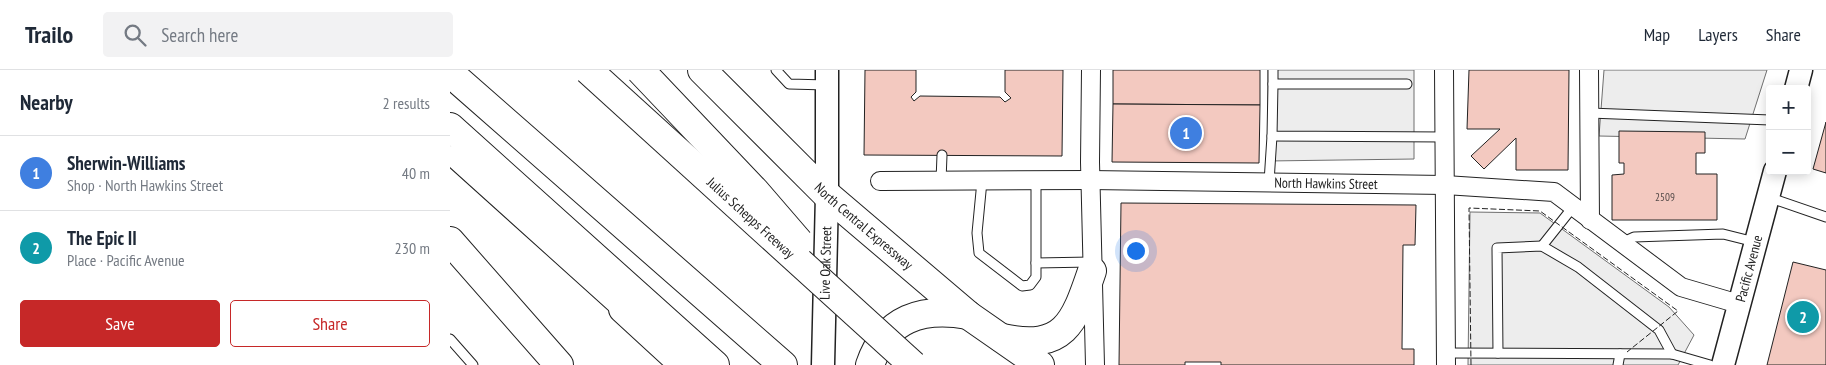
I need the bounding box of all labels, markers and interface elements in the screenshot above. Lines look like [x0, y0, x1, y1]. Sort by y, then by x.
search box [103, 12, 453, 57]
text: Trailo [25, 19, 73, 50]
icon: search [121, 21, 149, 49]
text: Search here [161, 23, 238, 47]
text: Map [1644, 23, 1670, 46]
text: Layers [1698, 23, 1738, 46]
text: Share [1766, 23, 1801, 46]
map controls [1766, 85, 1811, 175]
button: + [1766, 85, 1811, 130]
text: Nearby [20, 89, 73, 116]
text: 2 results [383, 93, 430, 113]
pin: 1 [1170, 114, 1202, 152]
button: − [1766, 130, 1811, 175]
text: Sherwin-Williams [67, 151, 186, 175]
text: 1 [32, 163, 40, 183]
text: 40 m [402, 163, 430, 183]
street label: Julius Schepps Freeway [702, 173, 799, 263]
street label: North Hawkins Street [1274, 174, 1378, 193]
text: Shop · North Hawkins Street [67, 175, 223, 195]
street label: North Central Expressway [811, 179, 918, 274]
house number: 2509 [1655, 190, 1675, 204]
text: The Epic II [67, 226, 137, 250]
street label: Live Oak Street [816, 226, 835, 300]
street label: Pacific Avenue [1731, 233, 1767, 304]
text: 2 [32, 238, 40, 258]
text: 230 m [395, 238, 430, 258]
your location [1123, 238, 1149, 264]
text: Place · Pacific Avenue [67, 250, 185, 270]
pin: 2 [1787, 298, 1819, 336]
button: Save [20, 300, 220, 347]
button: Share [230, 300, 430, 347]

